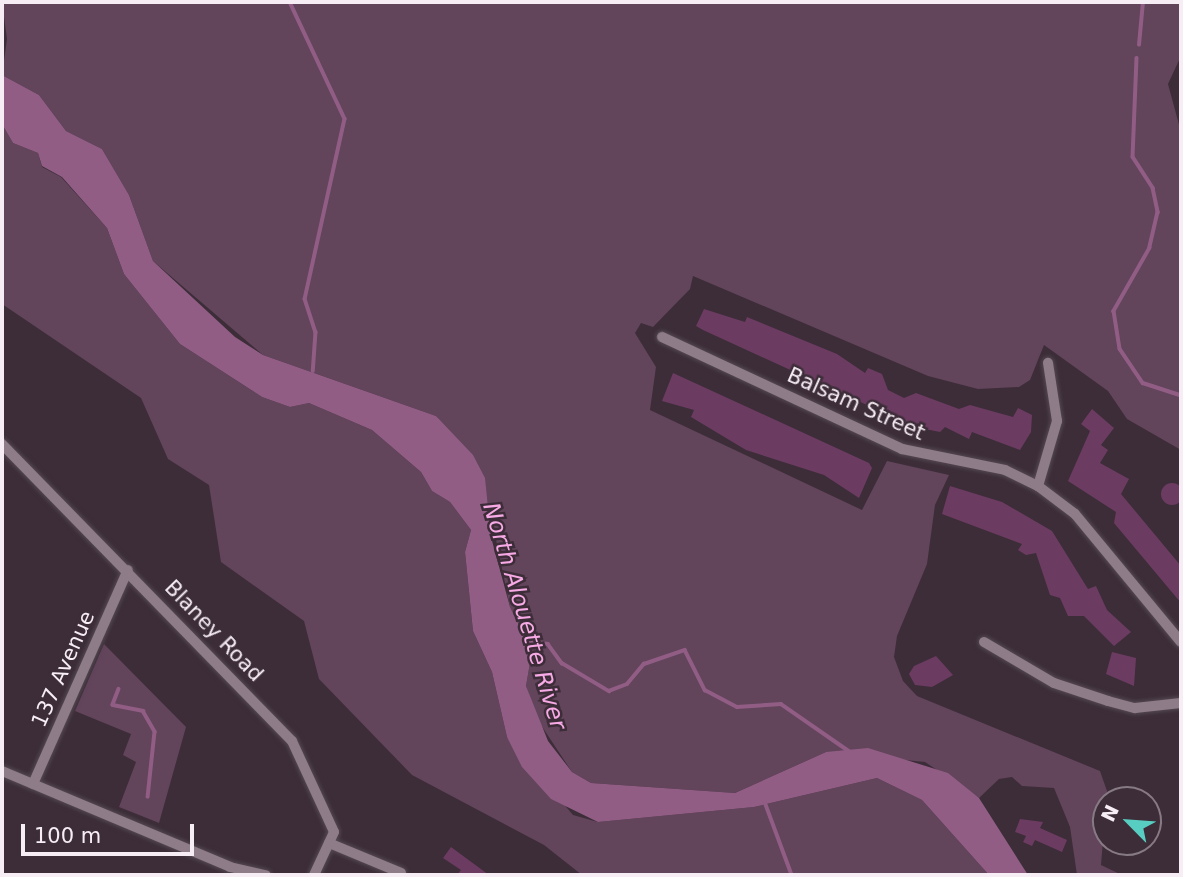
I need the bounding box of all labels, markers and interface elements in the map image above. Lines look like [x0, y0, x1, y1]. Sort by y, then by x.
street label: Balsam Street [783, 362, 929, 446]
water label: North Alouette River [477, 499, 573, 733]
street label: Blaney Road [159, 575, 269, 687]
street label: 137 Avenue [26, 607, 100, 731]
north arrow [1092, 786, 1162, 856]
text: N [1096, 801, 1123, 825]
scale bar [24, 810, 198, 854]
text: 100 m [34, 824, 101, 848]

